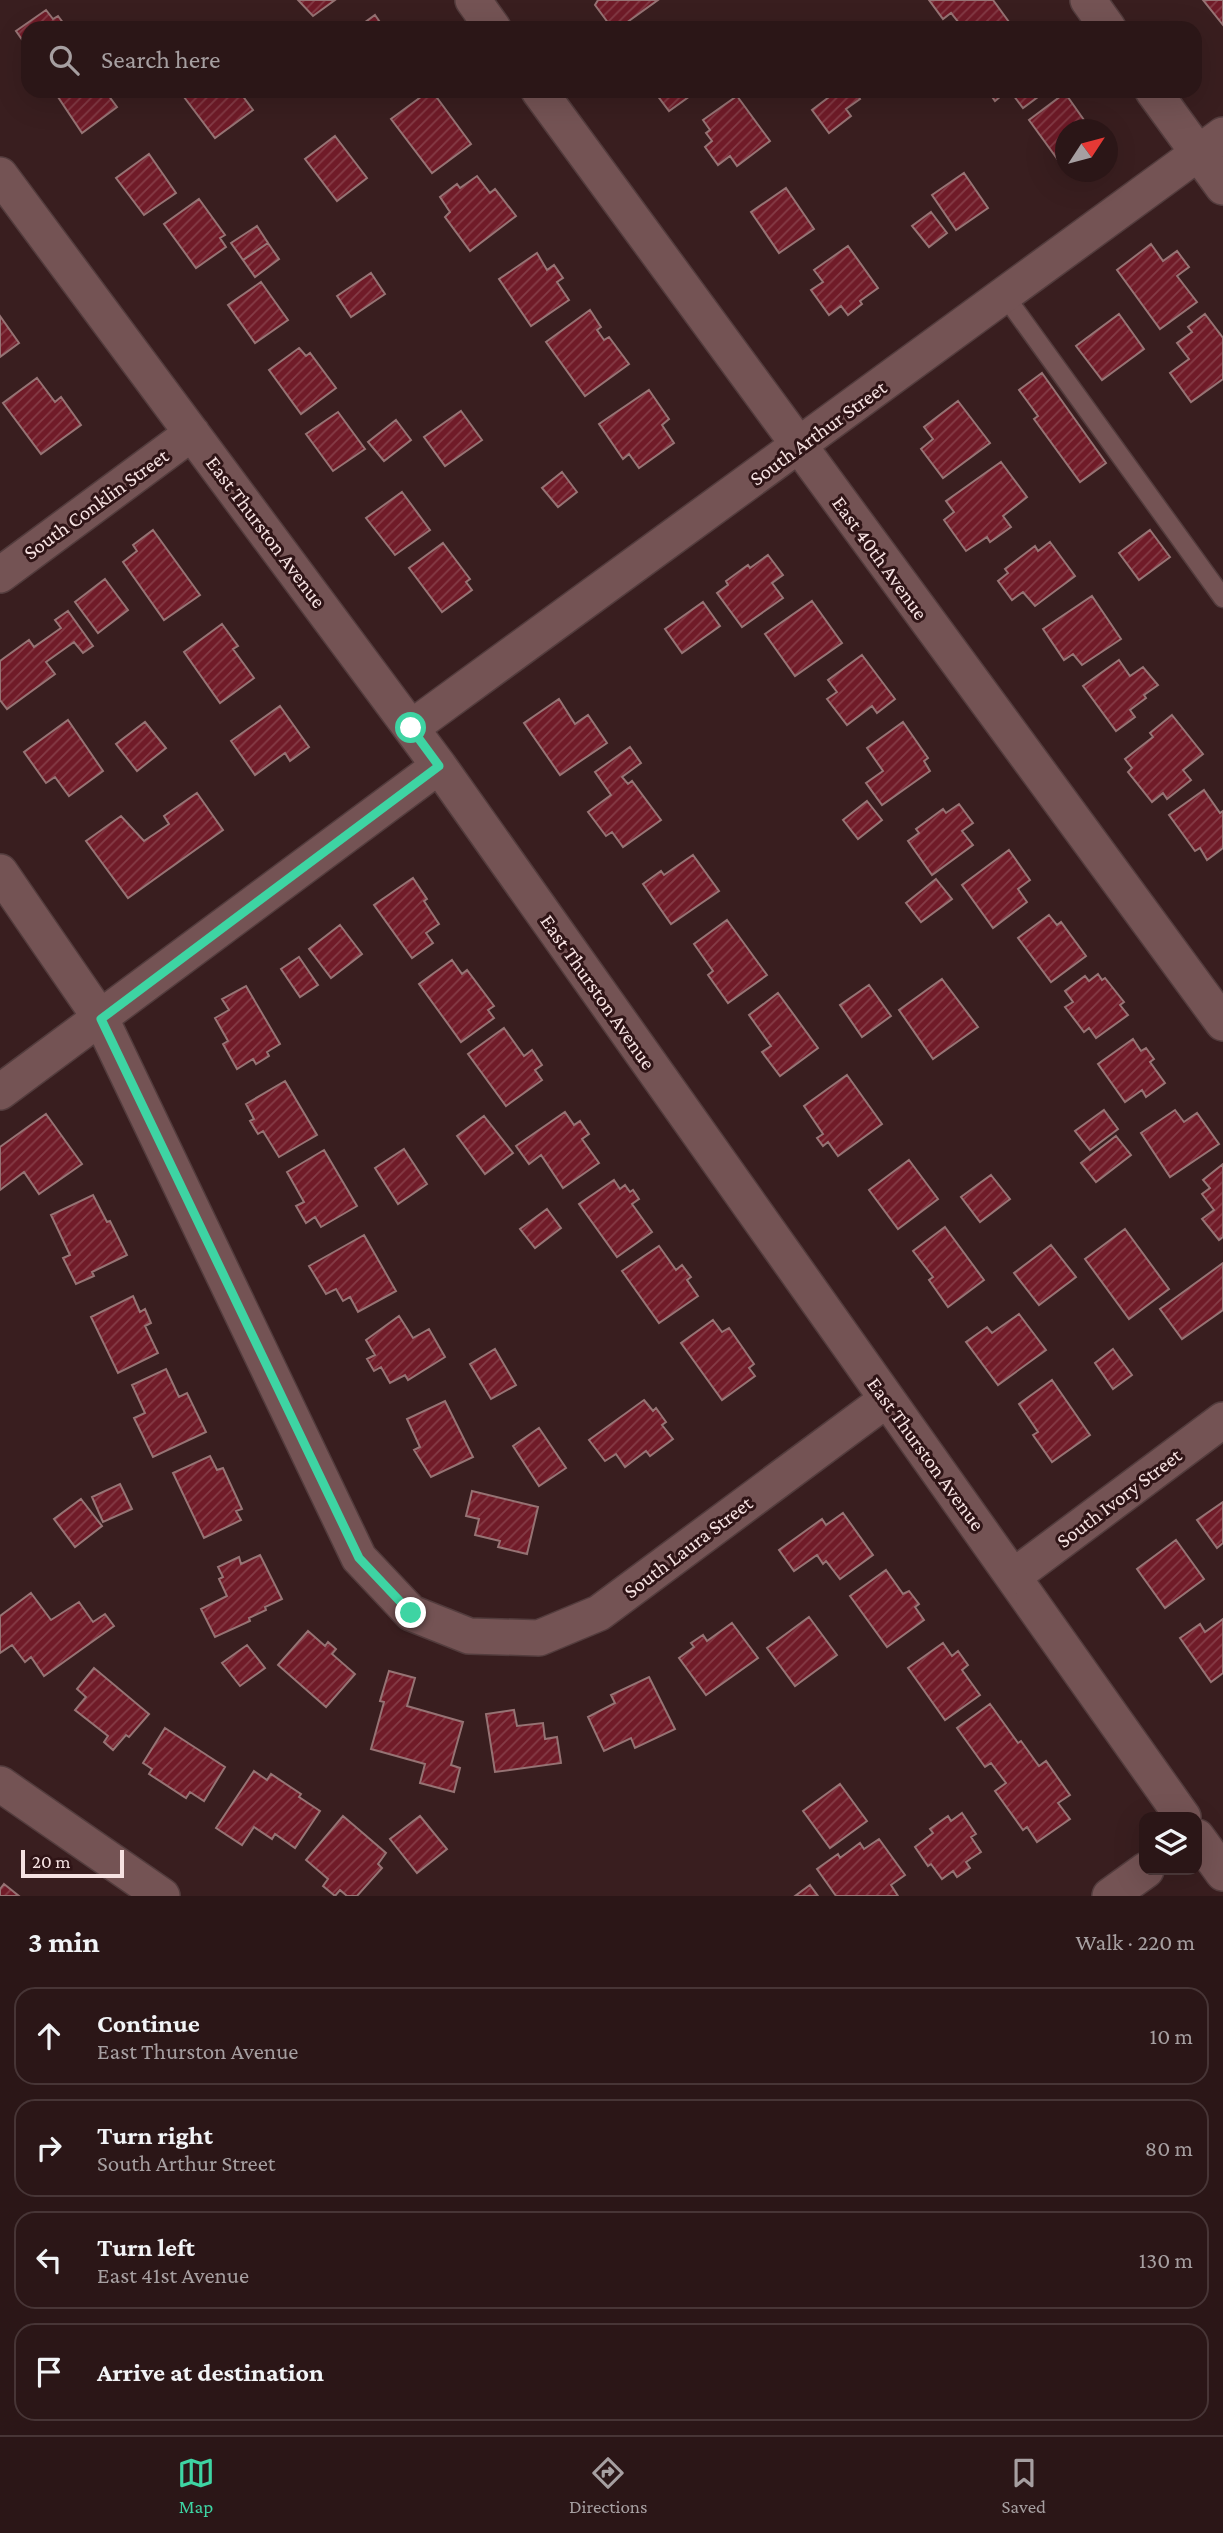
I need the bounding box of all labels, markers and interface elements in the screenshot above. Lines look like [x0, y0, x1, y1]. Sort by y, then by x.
search box [21, 21, 1202, 98]
icon: search [45, 41, 83, 79]
text: Search here [101, 45, 220, 74]
north arrow [1055, 119, 1118, 182]
street label: South Arthur Street [745, 375, 892, 491]
street label: South Conklin Street [19, 443, 174, 565]
street label: East Thurston Avenue [201, 451, 331, 613]
street label: East 40th Avenue [827, 492, 933, 624]
route start [395, 712, 426, 743]
street label: East Thurston Avenue [535, 910, 661, 1074]
street label: East Thurston Avenue [862, 1373, 990, 1535]
street label: South Ivory Street [1052, 1443, 1187, 1553]
street label: South Laura Street [619, 1490, 758, 1603]
route end [395, 1597, 426, 1628]
map controls [1139, 1812, 1202, 1875]
button: layers [1139, 1812, 1202, 1875]
scale bar [21, 1847, 124, 1879]
text: 20 m [32, 1851, 71, 1872]
text: 3 min [28, 1925, 100, 1958]
text: Walk · 220 m [1075, 1929, 1195, 1955]
text: Continue [97, 2009, 200, 2038]
icon: ahead [30, 2017, 68, 2055]
text: 10 m [1150, 2023, 1193, 2049]
text: East Thurston Avenue [97, 2038, 298, 2064]
text: Turn right [97, 2121, 213, 2150]
icon: right [30, 2129, 68, 2167]
text: 80 m [1145, 2135, 1193, 2161]
text: South Arthur Street [97, 2150, 275, 2176]
text: Turn left [97, 2233, 195, 2262]
icon: left [30, 2241, 68, 2279]
text: 130 m [1139, 2247, 1193, 2273]
text: East 41st Avenue [97, 2262, 249, 2288]
icon: arrive [30, 2353, 68, 2391]
text: Arrive at destination [97, 2358, 324, 2387]
tab: Map [177, 2454, 215, 2517]
tab: Directions [569, 2454, 648, 2517]
tab: Saved [1001, 2454, 1046, 2517]

